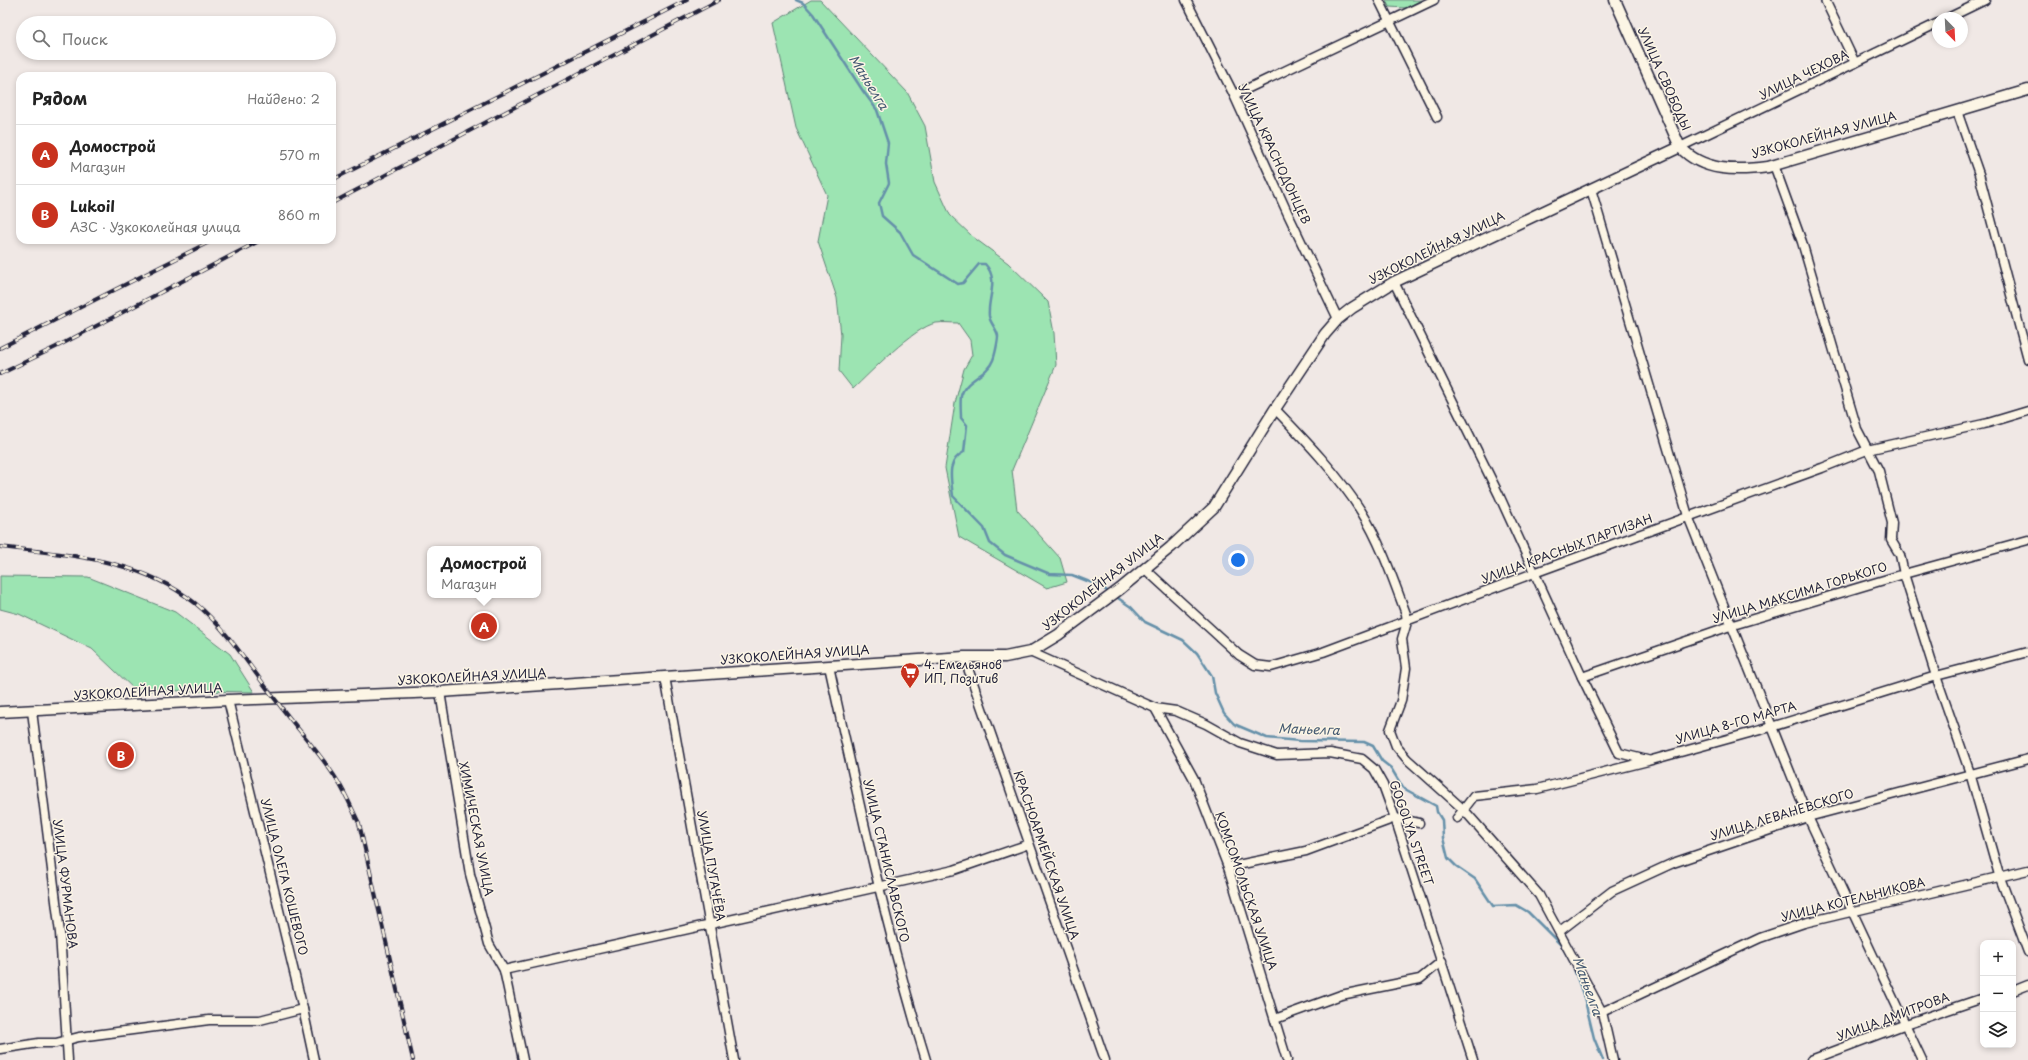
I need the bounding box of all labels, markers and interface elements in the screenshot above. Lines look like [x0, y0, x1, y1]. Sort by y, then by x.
north arrow [1932, 12, 1968, 48]
search box [16, 16, 336, 60]
street label: УЛИЦА СВОБОДЫ [1634, 24, 1696, 133]
icon: search [30, 27, 52, 49]
text: Поиск [62, 27, 108, 50]
street label: УЛИЦА ЧЕХОВА [1756, 45, 1851, 104]
water label: Маньелга [845, 51, 894, 114]
street label: УЛИЦА КРАСНОДОНЦЕВ [1234, 80, 1315, 227]
text: Рядом [32, 85, 87, 111]
text: Найдено: 2 [247, 89, 320, 108]
street label: УЗКОКОЛЕЙНАЯ УЛИЦА [1749, 106, 1898, 162]
text: Домострой [70, 134, 156, 157]
text: A [40, 145, 50, 164]
text: 570 m [279, 145, 320, 164]
text: Магазин [70, 157, 126, 176]
text: Lukoil [70, 194, 115, 217]
text: B [41, 205, 49, 224]
text: 860 m [278, 205, 320, 224]
street label: УЗКОКОЛЕЙНАЯ УЛИЦА [1366, 206, 1508, 288]
text: АЗС · Узкоколейная улица [70, 217, 240, 236]
street label: УЛИЦА КРАСНЫХ ПАРТИЗАН [1479, 509, 1655, 587]
street label: УЗКОКОЛЕЙНАЯ УЛИЦА [1038, 528, 1167, 634]
popup [427, 546, 541, 598]
your location [1228, 550, 1248, 570]
text: Домострой [441, 551, 527, 574]
street label: УЛИЦА МАКСИМА ГОРЬКОГО [1710, 557, 1889, 627]
text: Магазин [441, 574, 497, 593]
pin: A [471, 611, 497, 641]
street label: УЗКОКОЛЕЙНАЯ УЛИЦА [720, 640, 870, 668]
place label: 4. Емельянов ИП, Позитив [924, 655, 1002, 687]
supermarket icon: 4. Емельянов ИП, Позитив [899, 661, 921, 689]
street label: УЗКОКОЛЕЙНАЯ УЛИЦА [397, 663, 547, 689]
street label: УЗКОКОЛЕЙНАЯ УЛИЦА [73, 678, 223, 704]
street label: УЛИЦА 8-ГО МАРТА [1673, 696, 1798, 748]
water label: Маньелга [1278, 718, 1341, 739]
pin: B [108, 740, 134, 770]
street label: ХИМИЧЕСКАЯ УЛИЦА [455, 760, 499, 897]
street label: КРАСНОАРМЕЙСКАЯ УЛИЦА [1009, 768, 1084, 942]
street label: УЛИЦА СТАНИСЛАВСКОГО [859, 777, 915, 944]
street label: GOGOLYA STREET [1385, 778, 1439, 888]
street label: УЛИЦА ЛЕВАНЕВСКОГО [1708, 784, 1856, 844]
street label: УЛИЦА ОЛЕГА КОШЕВОГО [257, 796, 313, 957]
street label: УЛИЦА ПУГАЧЁВА [693, 809, 731, 923]
street label: КОМСОМОЛЬСКАЯ УЛИЦА [1211, 809, 1283, 972]
street label: УЛИЦА ФУРМАНОВА [49, 818, 83, 950]
street label: УЛИЦА КОТЕЛЬНИКОВА [1779, 872, 1927, 926]
map controls [1980, 940, 2016, 1048]
button: + [1980, 940, 2016, 976]
water label: Маньелга [1569, 954, 1608, 1019]
button: − [1980, 976, 2016, 1012]
street label: УЛИЦА ДМИТРОВА [1834, 987, 1952, 1045]
button: layers [1980, 1012, 2016, 1048]

